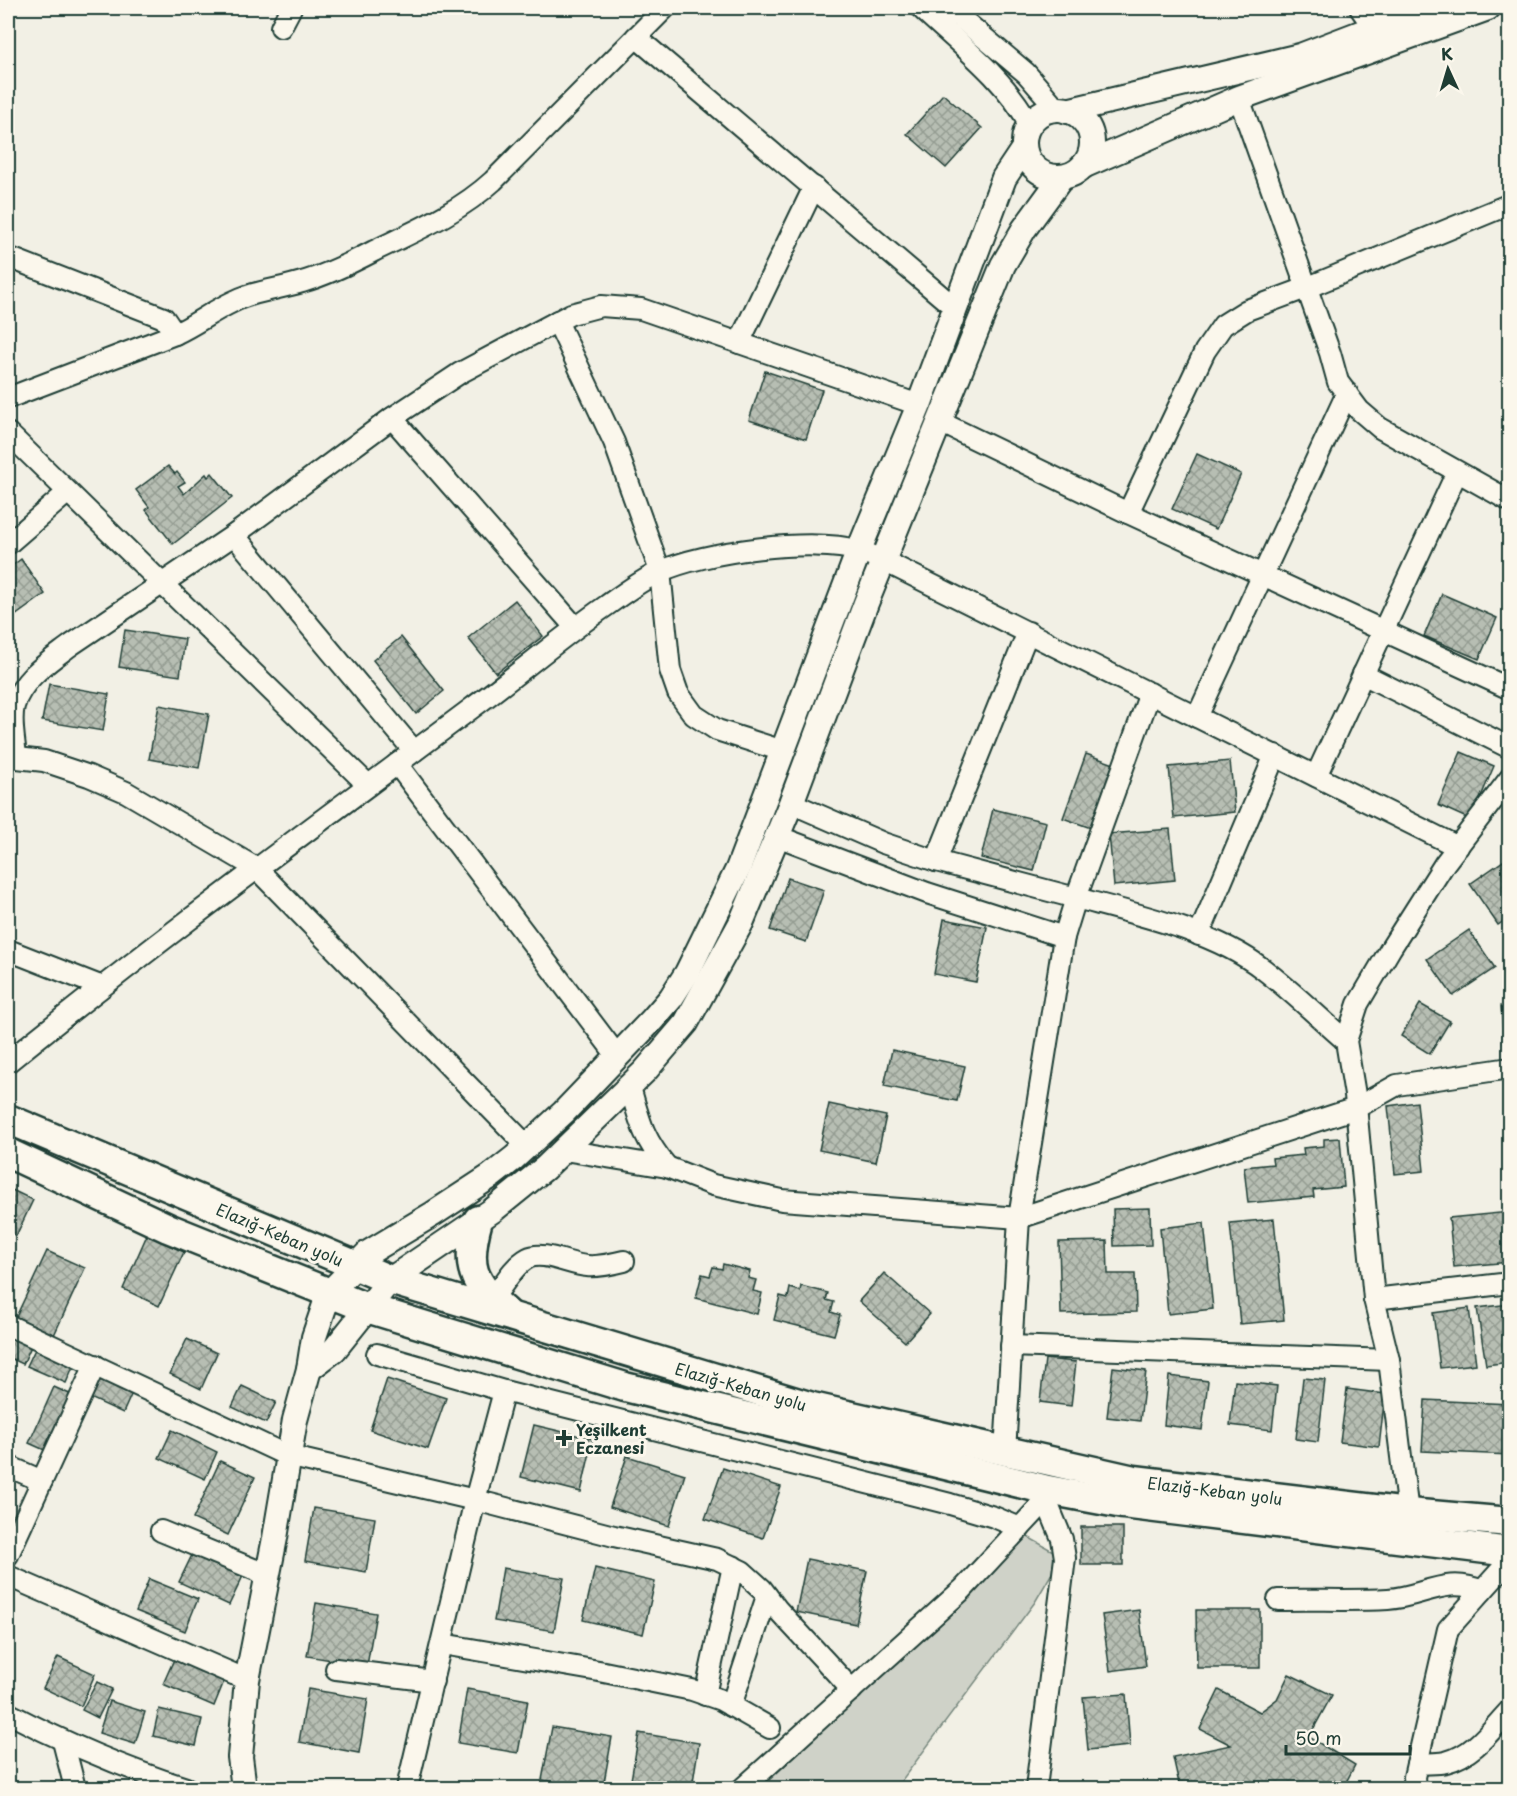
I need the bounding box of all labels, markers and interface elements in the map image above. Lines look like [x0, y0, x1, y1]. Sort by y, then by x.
north arrow [1418, 39, 1478, 99]
text: K [1440, 41, 1454, 65]
street label: Elazığ-Keban yolu [213, 1196, 347, 1272]
street label: Elazığ-Keban yolu [672, 1356, 810, 1416]
place label: Yeşilkent Eczanesi [576, 1417, 647, 1459]
marker: Yeşilkent Eczanesi [557, 1431, 571, 1445]
street label: Elazığ-Keban yolu [1146, 1470, 1284, 1510]
scale bar [1286, 1718, 1410, 1756]
text: 50 m [1295, 1724, 1342, 1751]

